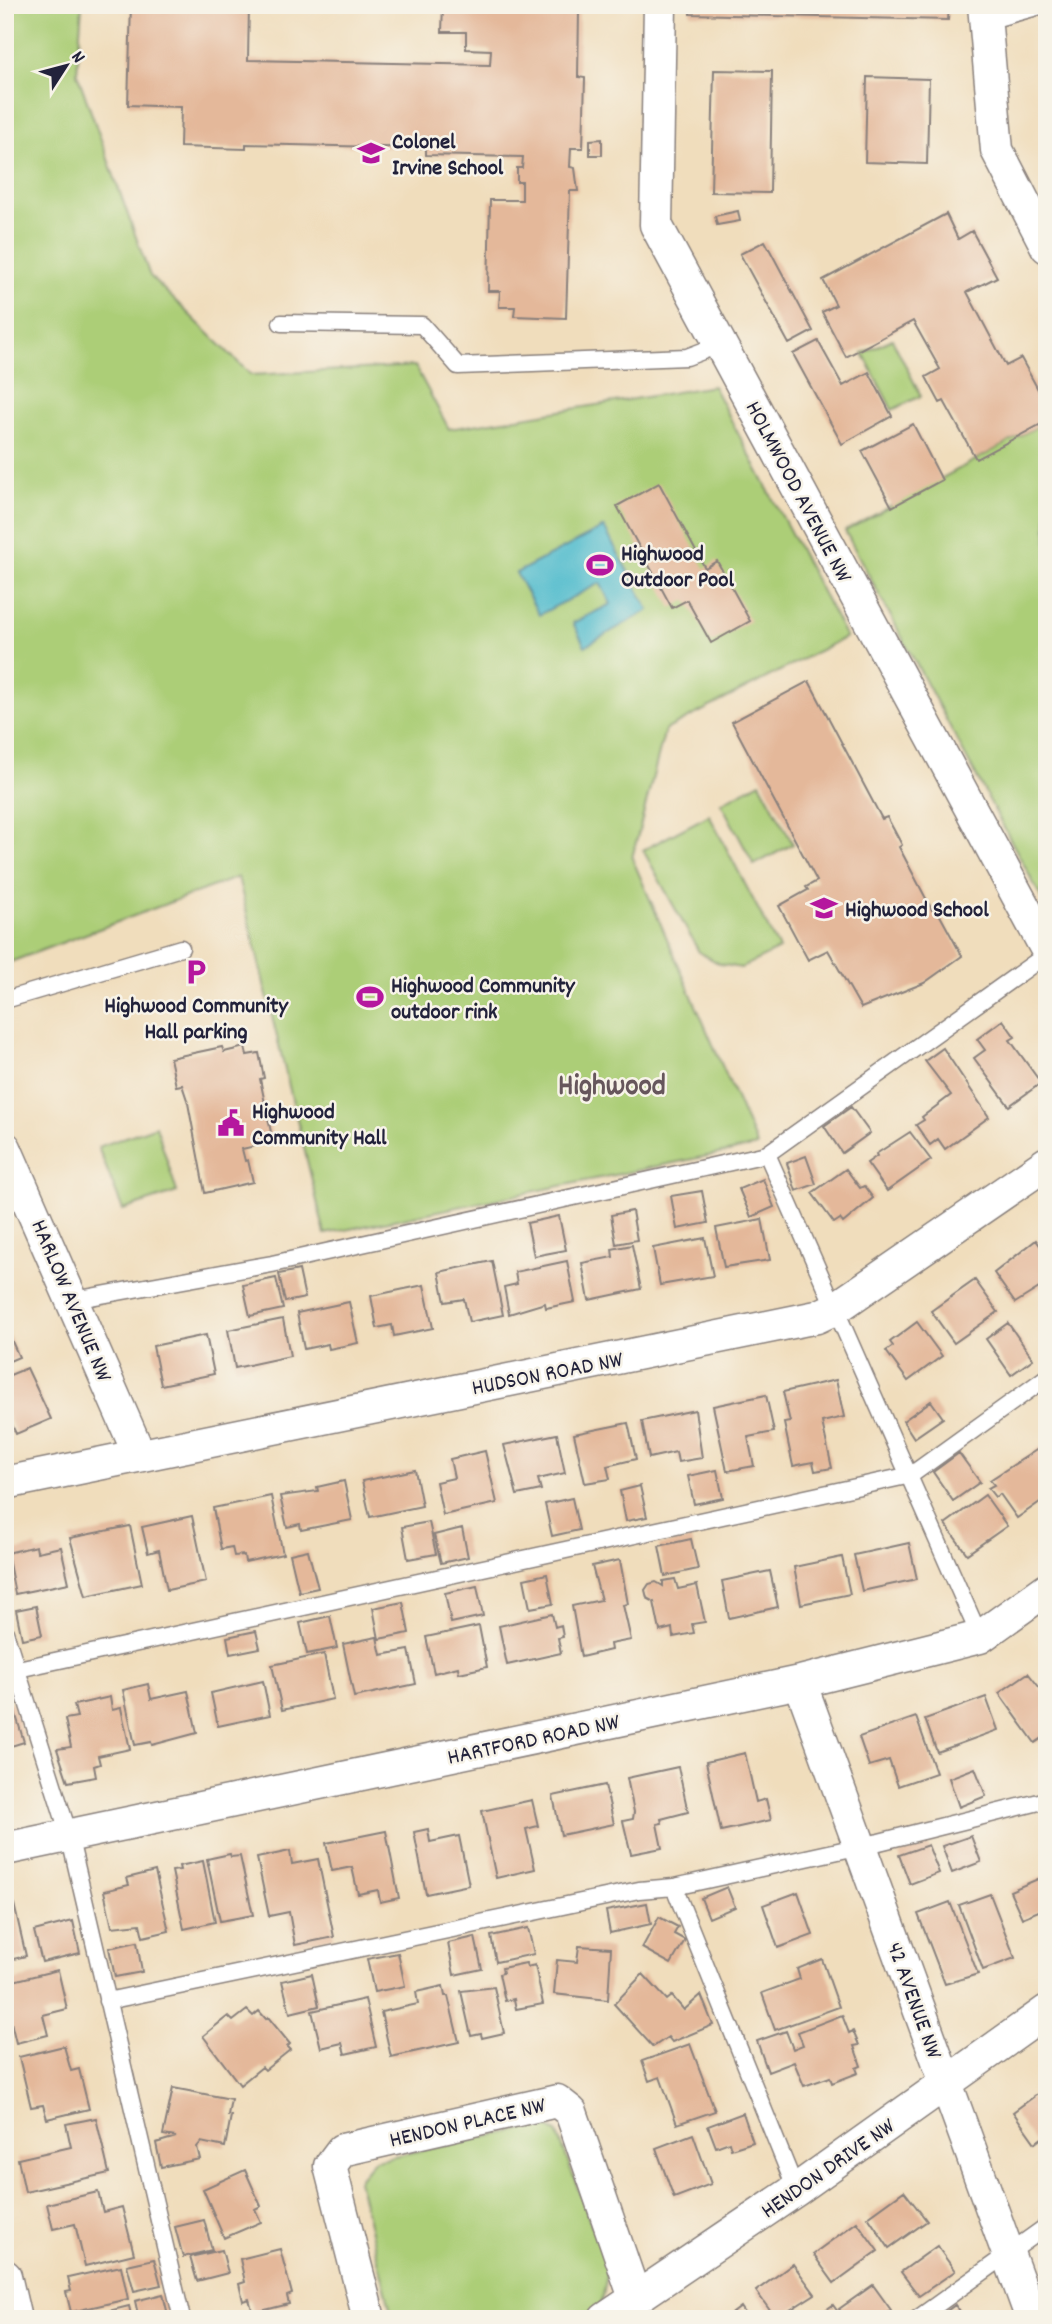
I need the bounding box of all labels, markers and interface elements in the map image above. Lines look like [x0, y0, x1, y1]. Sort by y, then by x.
north arrow [32, 32, 102, 102]
text: N [63, 46, 91, 70]
place label: Colonel Irvine School [392, 127, 504, 186]
school or university icon: Colonel Irvine School [356, 138, 386, 168]
street label: HOLMWOOD AVENUE NW [735, 396, 859, 590]
place label: Highwood Outdoor Pool [621, 539, 735, 598]
sports icon: Highwood Outdoor Pool [585, 550, 615, 580]
school or university icon: Highwood School [809, 893, 839, 923]
place label: Highwood School [845, 895, 989, 928]
parking icon: Highwood Community Hall parking [181, 957, 211, 987]
place label: Highwood Community outdoor rink [391, 971, 576, 1030]
sports icon: Highwood Community outdoor rink [355, 982, 385, 1012]
place label: Highwood Community Hall parking [104, 991, 290, 1050]
district label: Highwood [558, 1067, 666, 1110]
place label: Highwood Community Hall [252, 1097, 387, 1156]
public building icon: Highwood Community Hall [216, 1108, 246, 1138]
street label: HARLOW AVENUE NW [21, 1215, 119, 1388]
street label: HUDSON ROAD NW [469, 1344, 627, 1406]
street label: HARTFORD ROAD NW [445, 1707, 624, 1776]
street label: 42 AVENUE NW [876, 1938, 949, 2065]
street label: HENDON PLACE NW [386, 2090, 550, 2158]
street label: HENDON DRIVE NW [755, 2111, 903, 2228]

